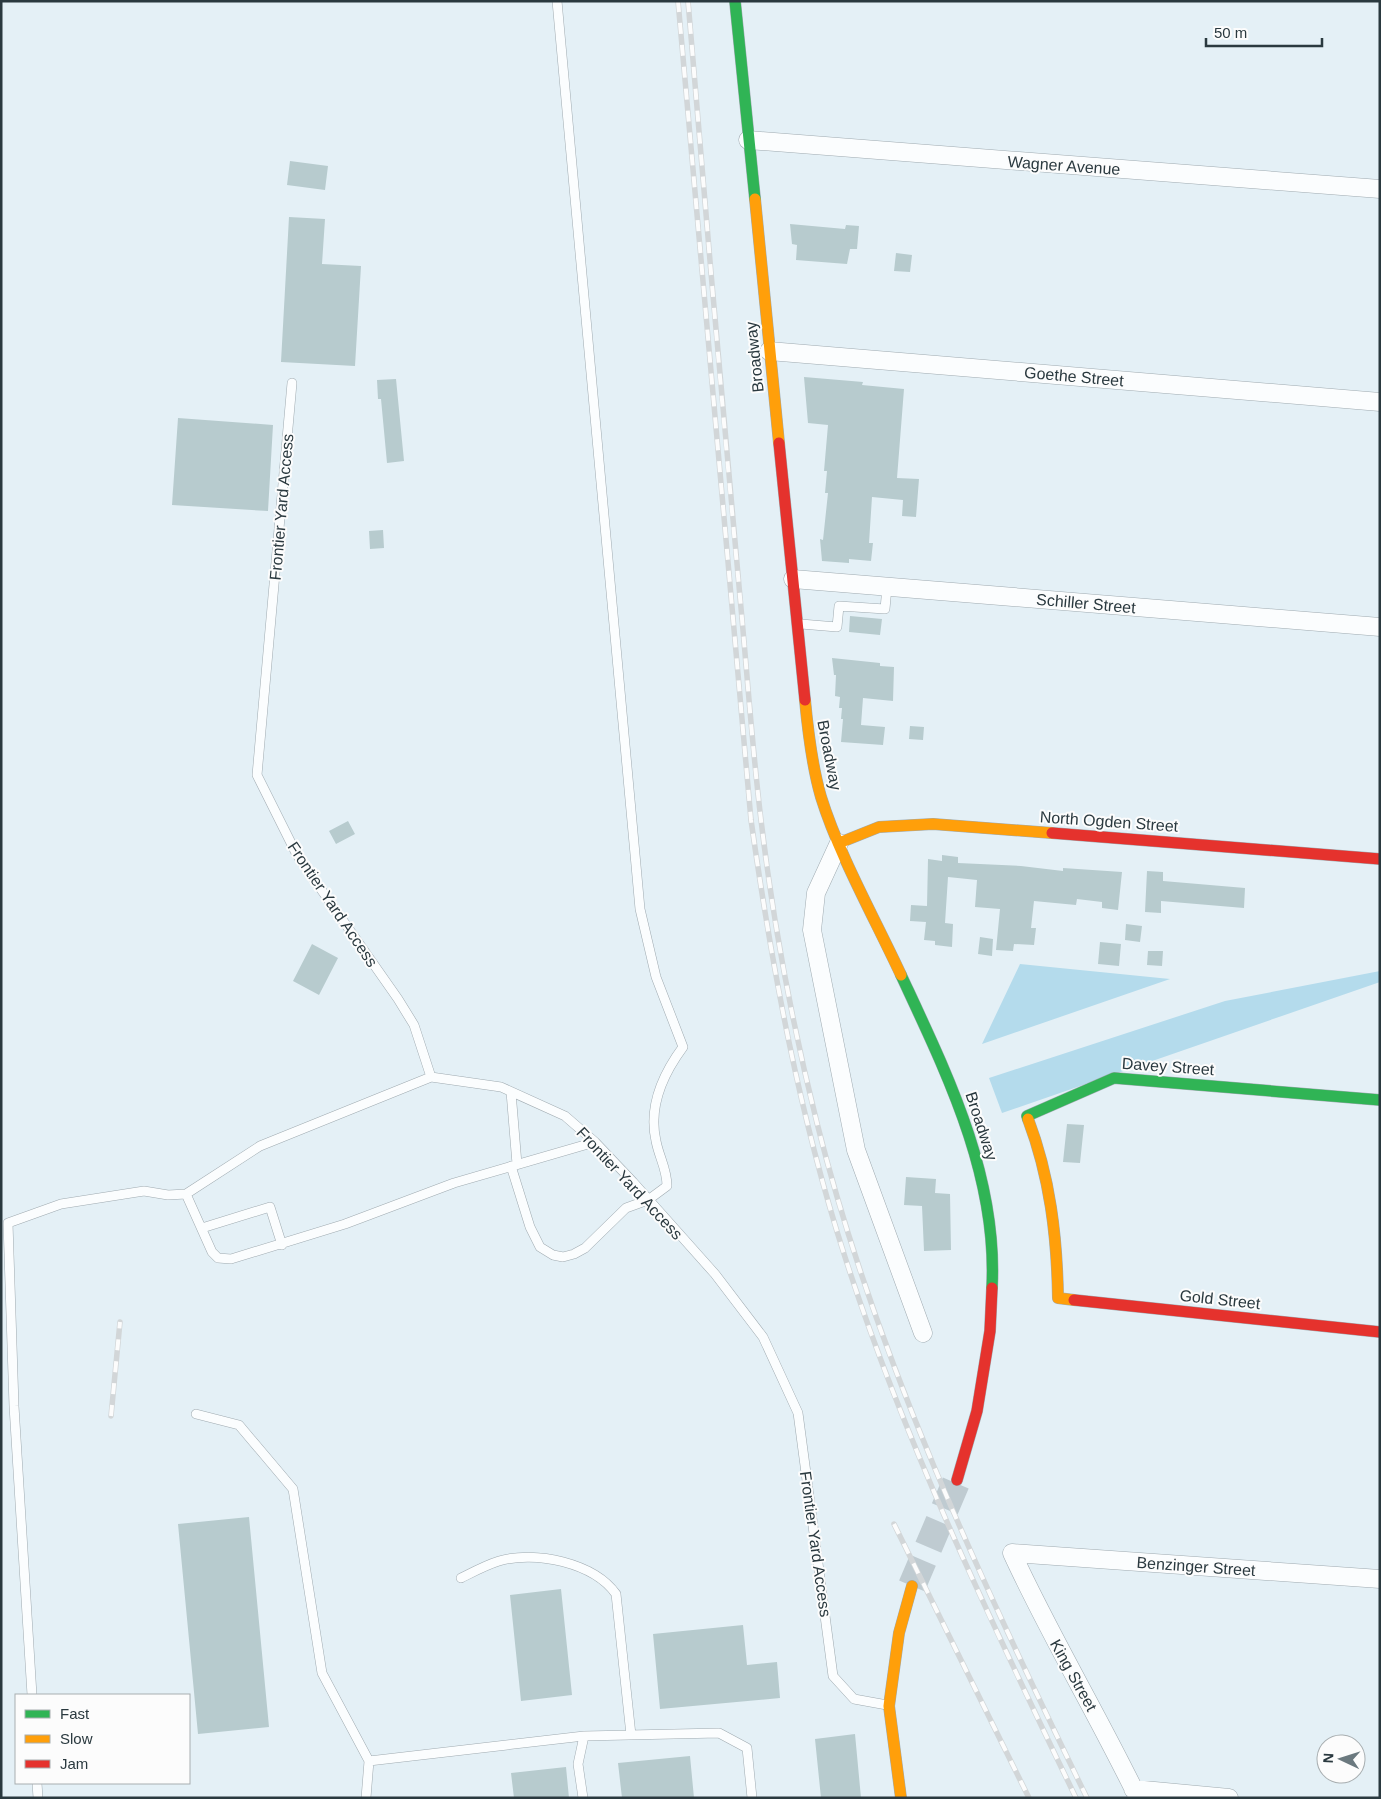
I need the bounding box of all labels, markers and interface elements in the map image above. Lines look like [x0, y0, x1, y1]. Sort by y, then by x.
scale bar [1206, 15, 1322, 47]
text: 50 m [1214, 24, 1247, 41]
street label: Wagner Avenue [1007, 153, 1121, 178]
street label: Broadway [742, 321, 767, 393]
street label: Goethe Street [1024, 364, 1125, 389]
street label: Frontier Yard Access [267, 433, 296, 581]
street label: Schiller Street [1036, 591, 1137, 616]
street label: Broadway [814, 719, 845, 792]
street label: North Ogden Street [1039, 808, 1179, 835]
street label: Frontier Yard Access [284, 839, 381, 970]
street label: Davey Street [1121, 1055, 1215, 1078]
street label: Broadway [962, 1090, 1001, 1163]
street label: Frontier Yard Access [573, 1124, 686, 1243]
street label: Gold Street [1179, 1287, 1262, 1312]
street label: Frontier Yard Access [797, 1470, 834, 1618]
street label: Benzinger Street [1136, 1554, 1257, 1579]
street label: King Street [1047, 1637, 1100, 1714]
legend [15, 1694, 190, 1784]
text: Fast [60, 1705, 90, 1722]
text: Slow [60, 1730, 93, 1747]
north arrow [1316, 1734, 1366, 1784]
text: N [1320, 1752, 1336, 1764]
text: Jam [60, 1755, 88, 1772]

